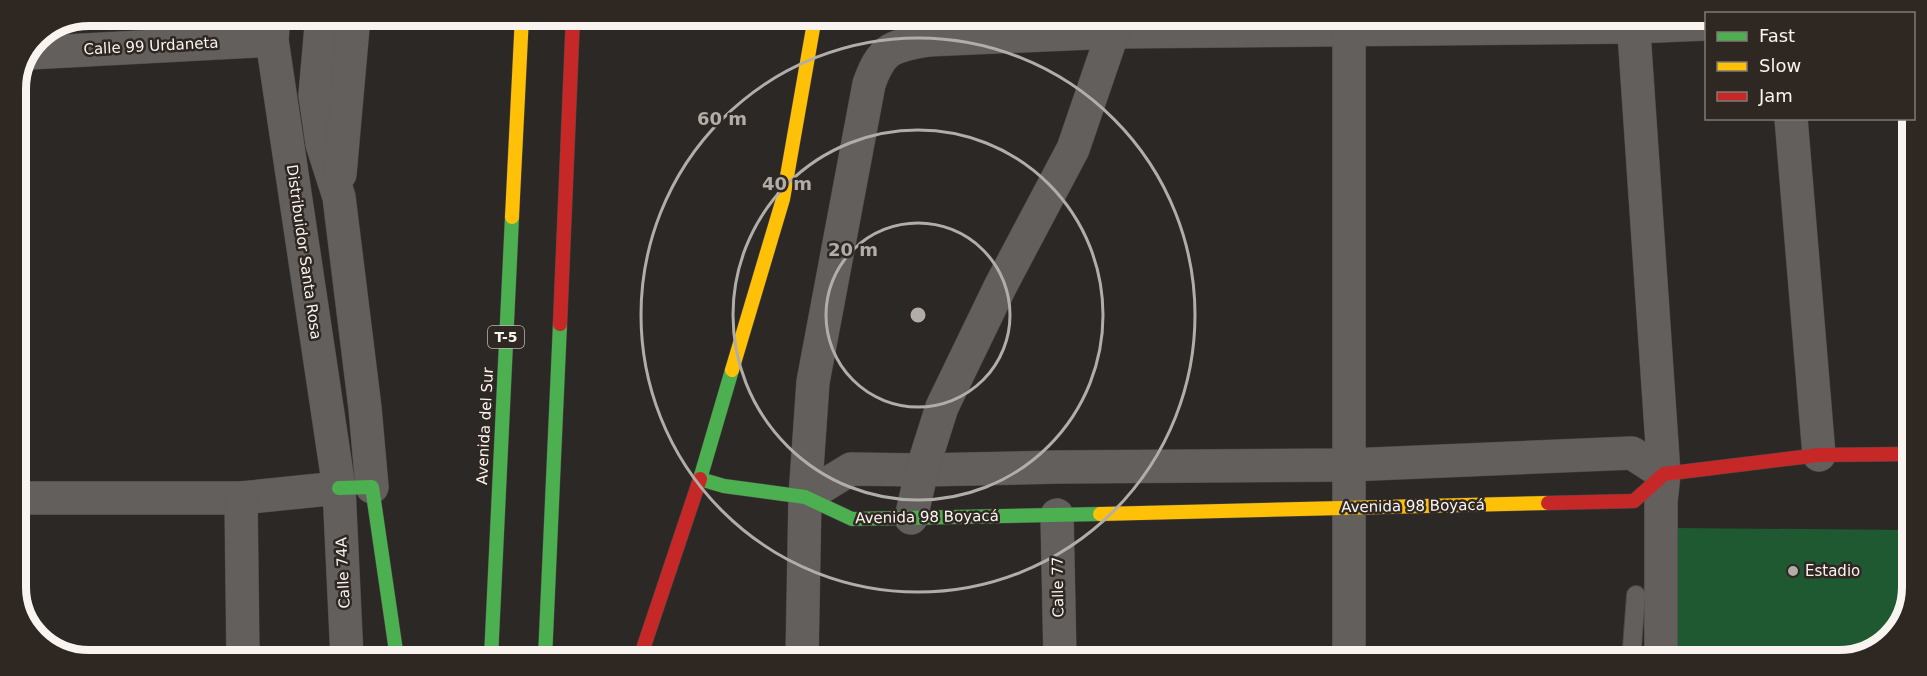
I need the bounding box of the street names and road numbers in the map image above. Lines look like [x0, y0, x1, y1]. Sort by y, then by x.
street label: Calle 99 Urdaneta [83, 33, 219, 59]
street label: Distribuidor Santa Rosa [283, 163, 325, 341]
road number: T-5 [488, 326, 524, 348]
street label: Avenida del Sur [473, 366, 497, 485]
street label: Avenida 98 Boyacá [1341, 496, 1485, 516]
street label: Avenida 98 Boyacá [855, 507, 999, 527]
street label: Calle 74A [332, 536, 354, 609]
street label: Calle 77 [1048, 556, 1068, 618]

